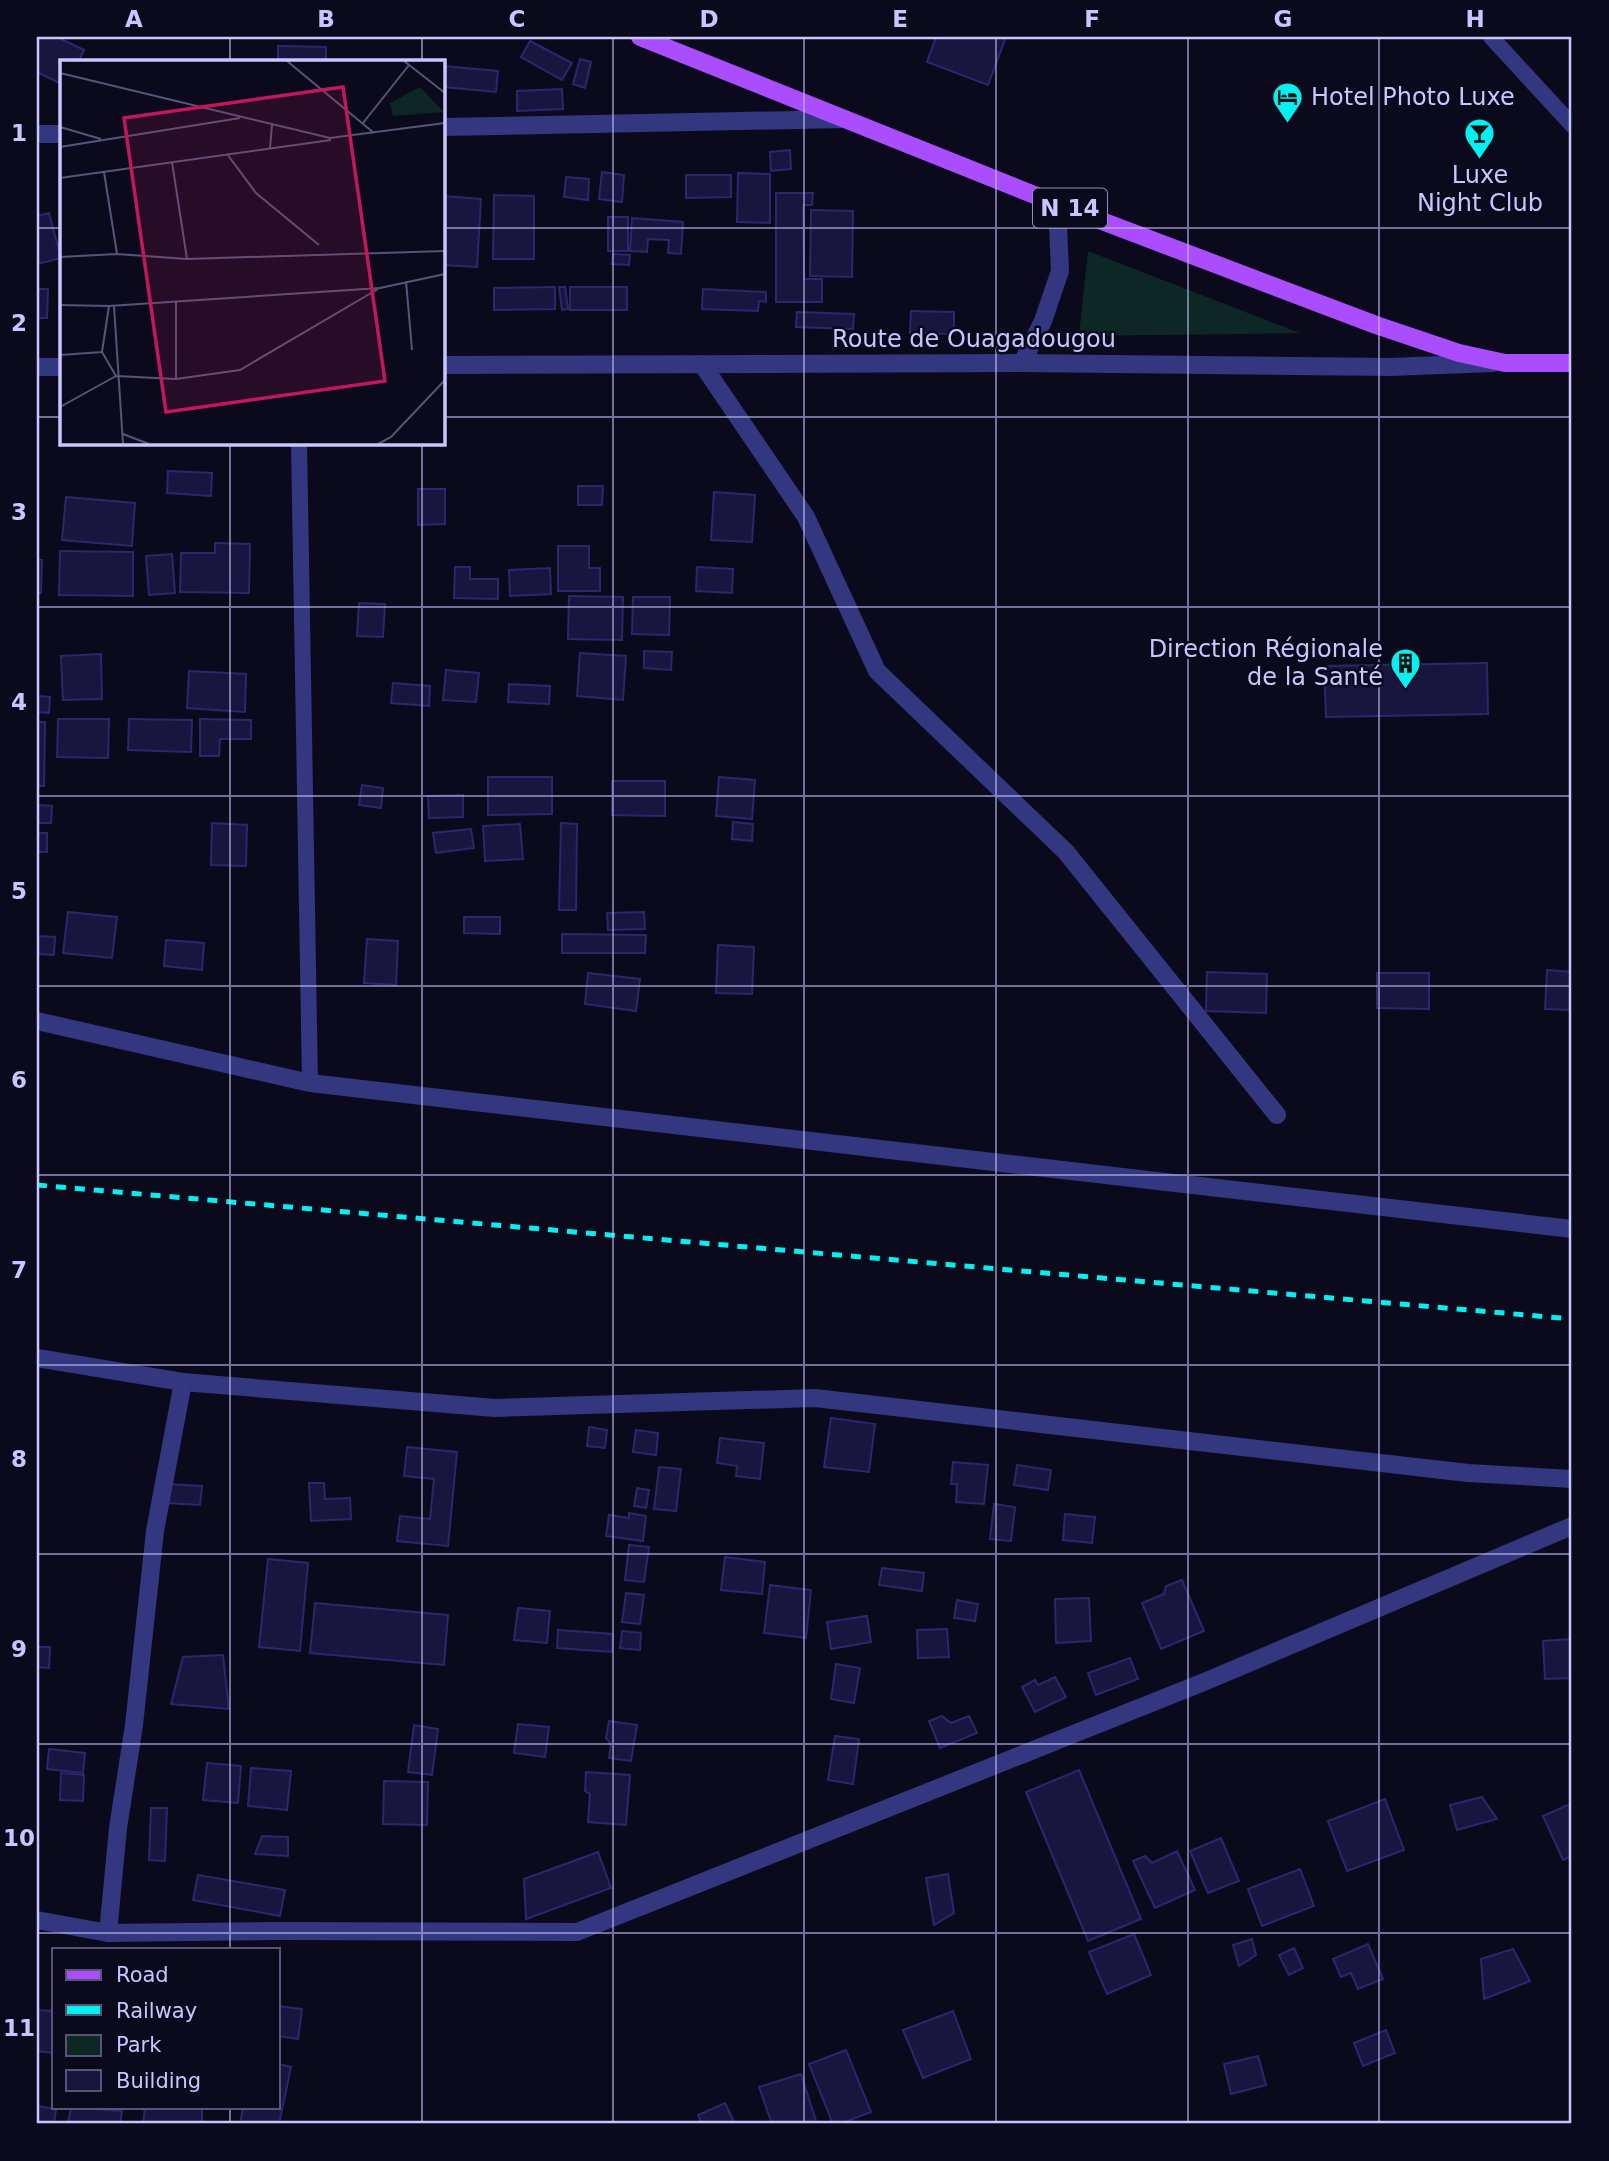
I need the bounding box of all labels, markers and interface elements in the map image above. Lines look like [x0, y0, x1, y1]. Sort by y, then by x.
text: A [125, 6, 143, 32]
text: B [317, 6, 335, 32]
text: C [509, 6, 525, 32]
text: D [699, 6, 719, 32]
text: E [892, 6, 908, 32]
text: F [1084, 6, 1100, 32]
text: G [1274, 6, 1292, 32]
text: H [1465, 6, 1485, 32]
inset map [60, 60, 444, 444]
hotel icon: Hotel Photo Luxe [1271, 80, 1305, 124]
place label: Hotel Photo Luxe [1311, 83, 1515, 111]
bar icon: Luxe Night Club [1463, 116, 1497, 160]
text: 1 [11, 120, 27, 146]
place label: Luxe Night Club [1417, 161, 1543, 217]
road number: N 14 [1033, 188, 1107, 228]
text: 2 [11, 310, 27, 336]
street label: Route de Ouagadougou [832, 325, 1116, 353]
text: 3 [11, 499, 27, 525]
place label: Direction Régionale de la Santé [1149, 635, 1383, 691]
building icon: Direction Régionale de la Santé [1389, 646, 1423, 690]
text: 4 [11, 689, 27, 715]
text: 5 [11, 878, 27, 904]
text: 6 [11, 1067, 27, 1093]
text: 7 [11, 1257, 27, 1283]
text: 8 [11, 1446, 27, 1472]
text: 9 [11, 1636, 27, 1662]
text: 10 [3, 1825, 35, 1851]
legend [52, 1948, 280, 2108]
text: Road [116, 1963, 169, 1987]
text: Railway [116, 1999, 197, 2023]
text: 11 [3, 2015, 35, 2041]
text: Park [116, 2033, 162, 2057]
text: Building [116, 2069, 201, 2093]

